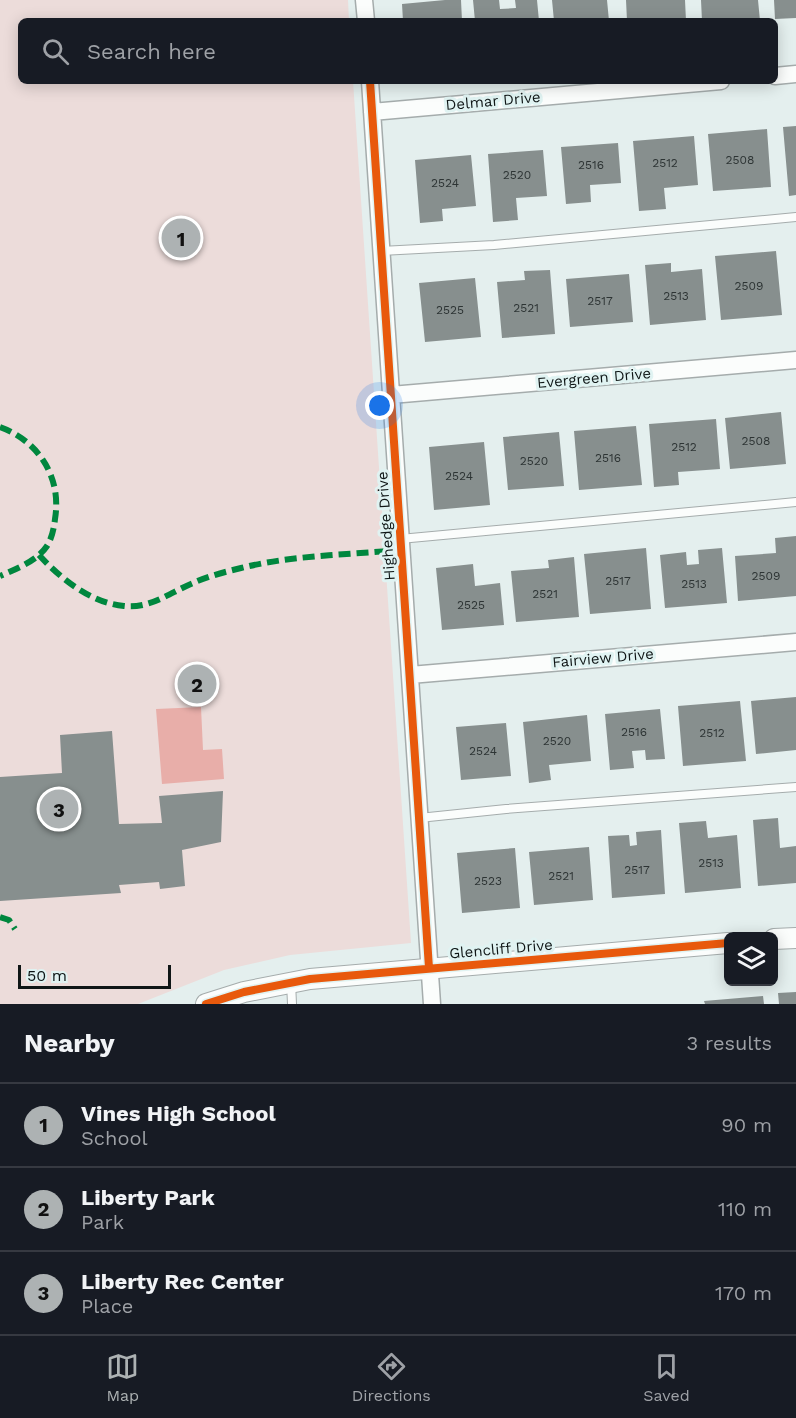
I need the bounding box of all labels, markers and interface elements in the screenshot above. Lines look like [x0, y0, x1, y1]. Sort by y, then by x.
search box [18, 18, 778, 84]
icon: search [39, 35, 72, 68]
text: Search here [87, 39, 216, 64]
street label: Delmar Drive [445, 88, 541, 114]
house number: 2508 [726, 153, 754, 167]
house number: 2512 [652, 156, 678, 170]
house number: 2516 [578, 158, 604, 172]
house number: 2520 [503, 168, 531, 182]
house number: 2524 [431, 176, 459, 190]
pin: 1 [162, 216, 201, 260]
house number: 2509 [735, 279, 763, 293]
house number: 2513 [663, 289, 689, 303]
house number: 2517 [587, 294, 613, 308]
house number: 2521 [513, 301, 539, 315]
house number: 2525 [436, 303, 464, 317]
street label: Evergreen Drive [536, 364, 652, 392]
your location [365, 391, 394, 420]
house number: 2508 [742, 434, 770, 448]
house number: 2512 [671, 440, 697, 454]
house number: 2516 [595, 451, 621, 465]
house number: 2520 [520, 454, 548, 468]
house number: 2524 [445, 469, 473, 483]
street label: Highedge Drive [373, 471, 399, 581]
house number: 2509 [752, 569, 780, 583]
house number: 2517 [605, 574, 631, 588]
house number: 2513 [681, 577, 707, 591]
house number: 2521 [532, 587, 558, 601]
house number: 2525 [457, 598, 485, 612]
street label: Fairview Drive [551, 645, 655, 671]
pin: 2 [178, 662, 216, 706]
house number: 2516 [621, 725, 647, 739]
house number: 2512 [699, 726, 725, 740]
house number: 2520 [543, 734, 571, 748]
house number: 2524 [469, 744, 497, 758]
pin: 3 [40, 786, 78, 832]
house number: 2513 [698, 856, 724, 870]
house number: 2517 [624, 863, 650, 877]
house number: 2521 [548, 869, 574, 883]
house number: 2523 [474, 874, 502, 888]
map controls [724, 932, 778, 986]
button: layers [724, 932, 778, 986]
street label: Glencliff Drive [448, 936, 554, 962]
scale bar [18, 962, 171, 990]
text: 50 m [27, 966, 67, 985]
text: Nearby [24, 1028, 115, 1058]
text: 3 results [687, 1031, 772, 1055]
text: Vines High School [81, 1101, 276, 1126]
text: 1 [39, 1113, 48, 1137]
text: 90 m [721, 1113, 772, 1137]
text: School [81, 1126, 148, 1150]
text: Liberty Park [81, 1185, 215, 1210]
text: 2 [38, 1197, 49, 1221]
text: 110 m [718, 1197, 772, 1221]
text: Park [81, 1210, 124, 1234]
text: Liberty Rec Center [81, 1269, 284, 1294]
text: 3 [38, 1281, 49, 1305]
text: 170 m [715, 1281, 772, 1305]
text: Place [81, 1294, 133, 1318]
tab: Map [106, 1350, 139, 1405]
tab: Directions [352, 1350, 431, 1405]
tab: Saved [643, 1350, 690, 1405]

